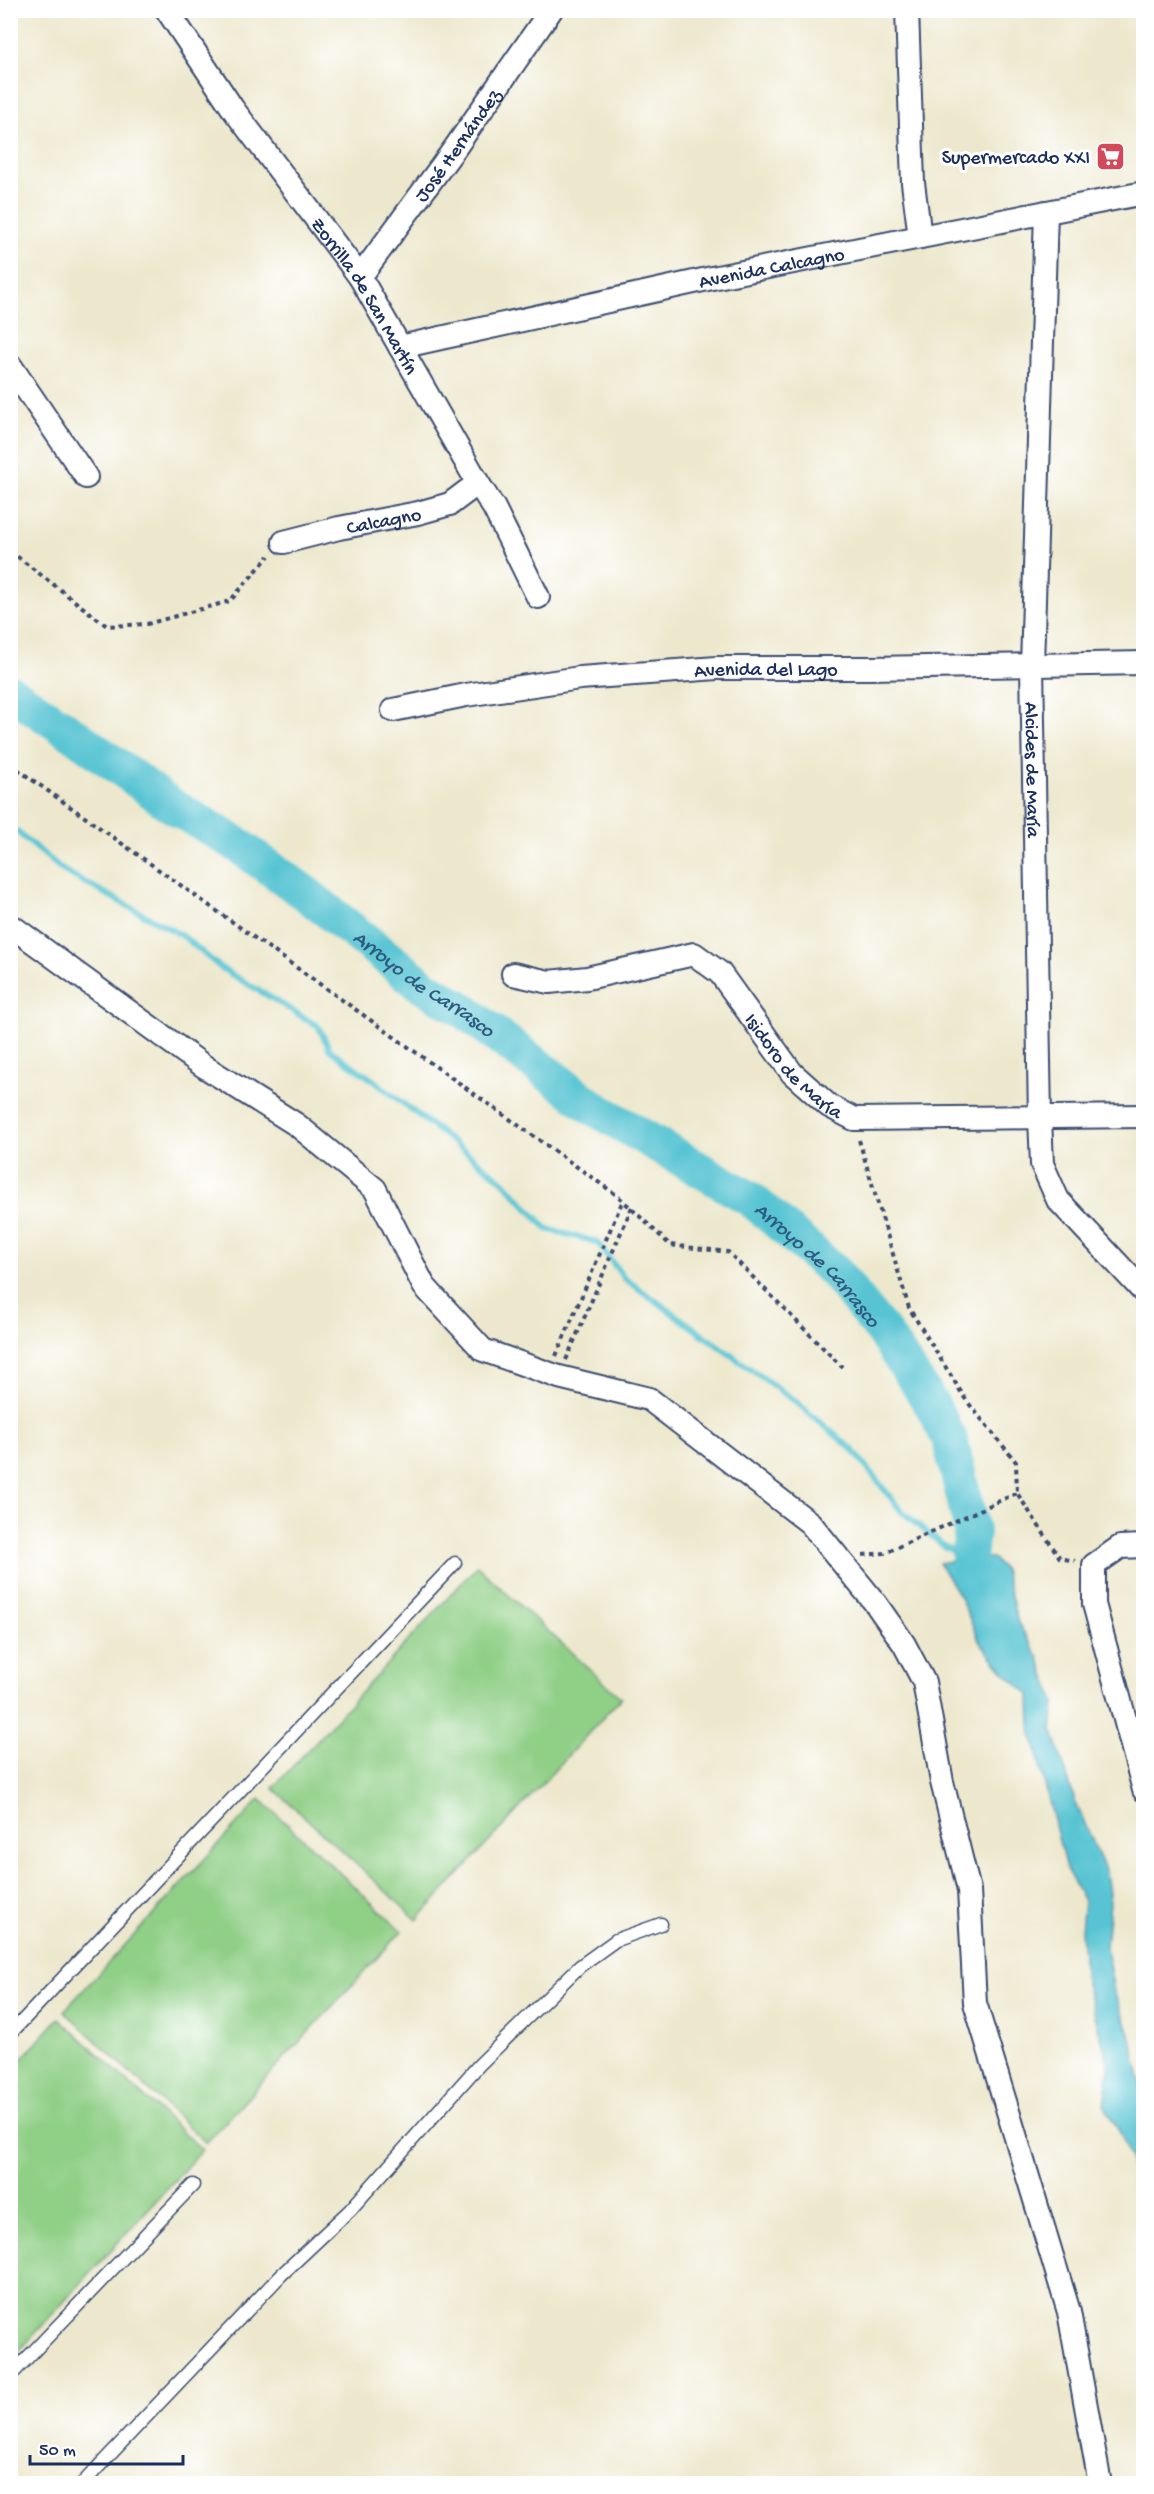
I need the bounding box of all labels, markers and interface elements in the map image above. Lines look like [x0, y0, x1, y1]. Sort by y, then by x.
street label: José Hernández [411, 85, 508, 208]
supermarket icon: Supermercado XXI [1095, 140, 1127, 172]
place label: Supermercado XXI [942, 148, 1090, 171]
street label: Zorrilla de San Martín [304, 214, 422, 380]
street label: Avenida Calcagno [697, 244, 847, 296]
street label: Calcagno [345, 505, 423, 541]
street label: Avenida del Lago [693, 660, 838, 685]
street label: Alcides de María [1018, 702, 1043, 839]
water label: Arroyo de Carrasco [347, 927, 499, 1045]
street label: Isidoro de María [738, 1010, 846, 1126]
water label: Arroyo de Carrasco [748, 1199, 884, 1335]
scale bar [30, 2428, 183, 2466]
text: 50 m [39, 2441, 76, 2462]

